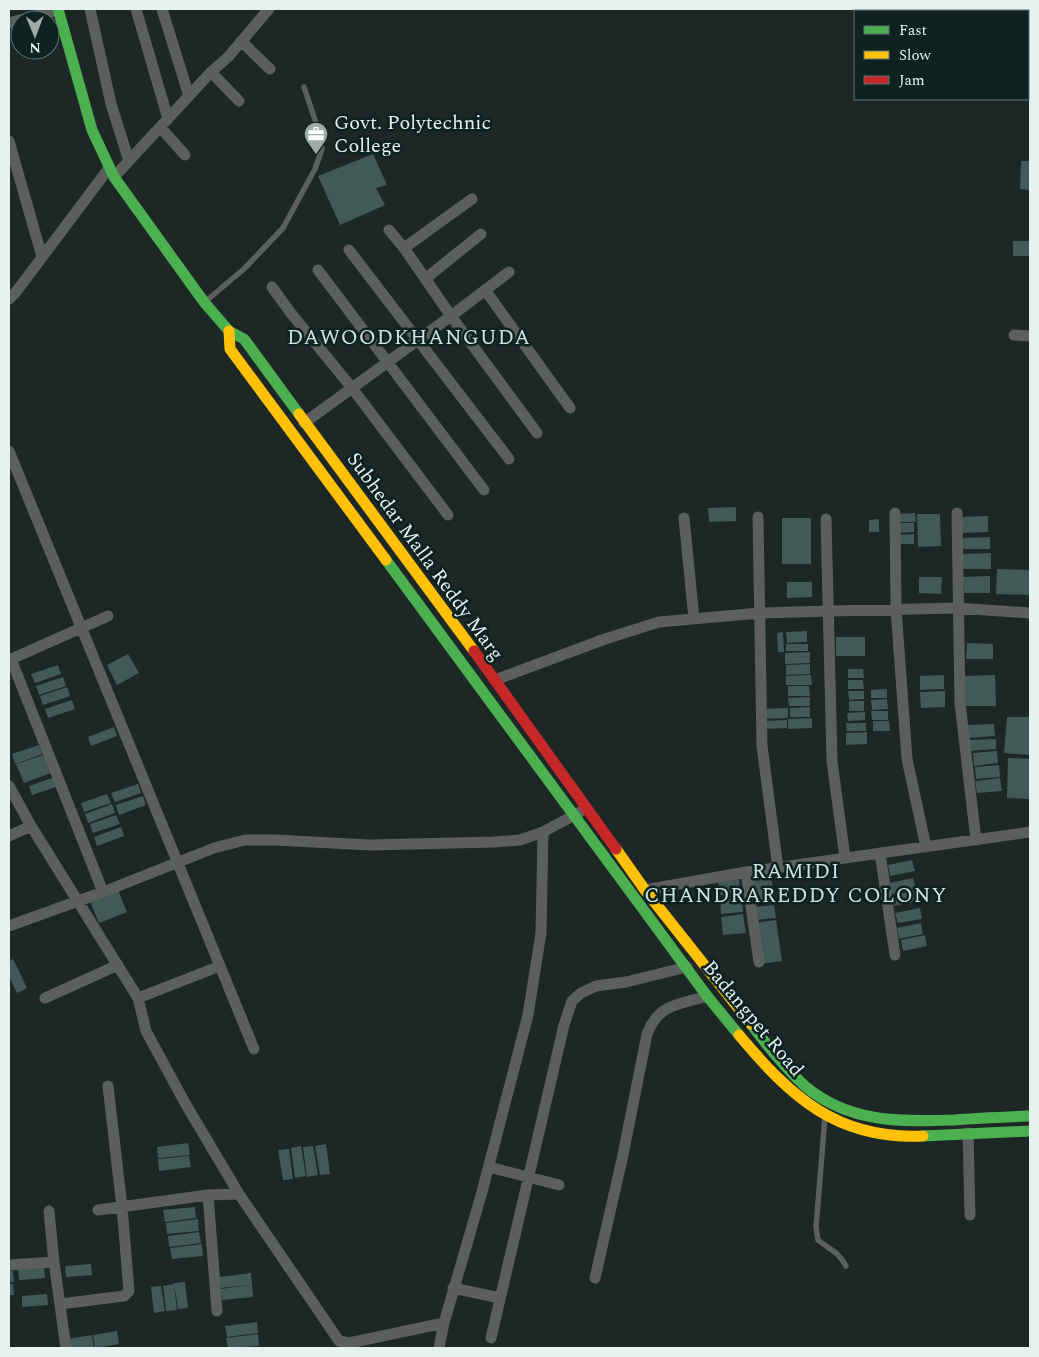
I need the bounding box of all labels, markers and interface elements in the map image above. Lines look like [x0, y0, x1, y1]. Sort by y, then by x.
north arrow [10, 10, 60, 60]
legend [854, 10, 1029, 100]
text: Fast [899, 19, 927, 42]
text: N [29, 37, 41, 58]
text: Slow [899, 44, 931, 67]
text: Jam [899, 69, 925, 92]
place label: Govt. Polytechnic College [334, 108, 491, 161]
office icon: Govt. Polytechnic College [303, 121, 329, 155]
district label: DAWOODKHANGUDA [287, 322, 531, 354]
street label: Subhedar Malla Reddy Marg [339, 446, 511, 667]
district label: RAMIDI CHANDRAREDDY COLONY [644, 856, 948, 912]
street label: Badangpet Road [695, 954, 811, 1084]

